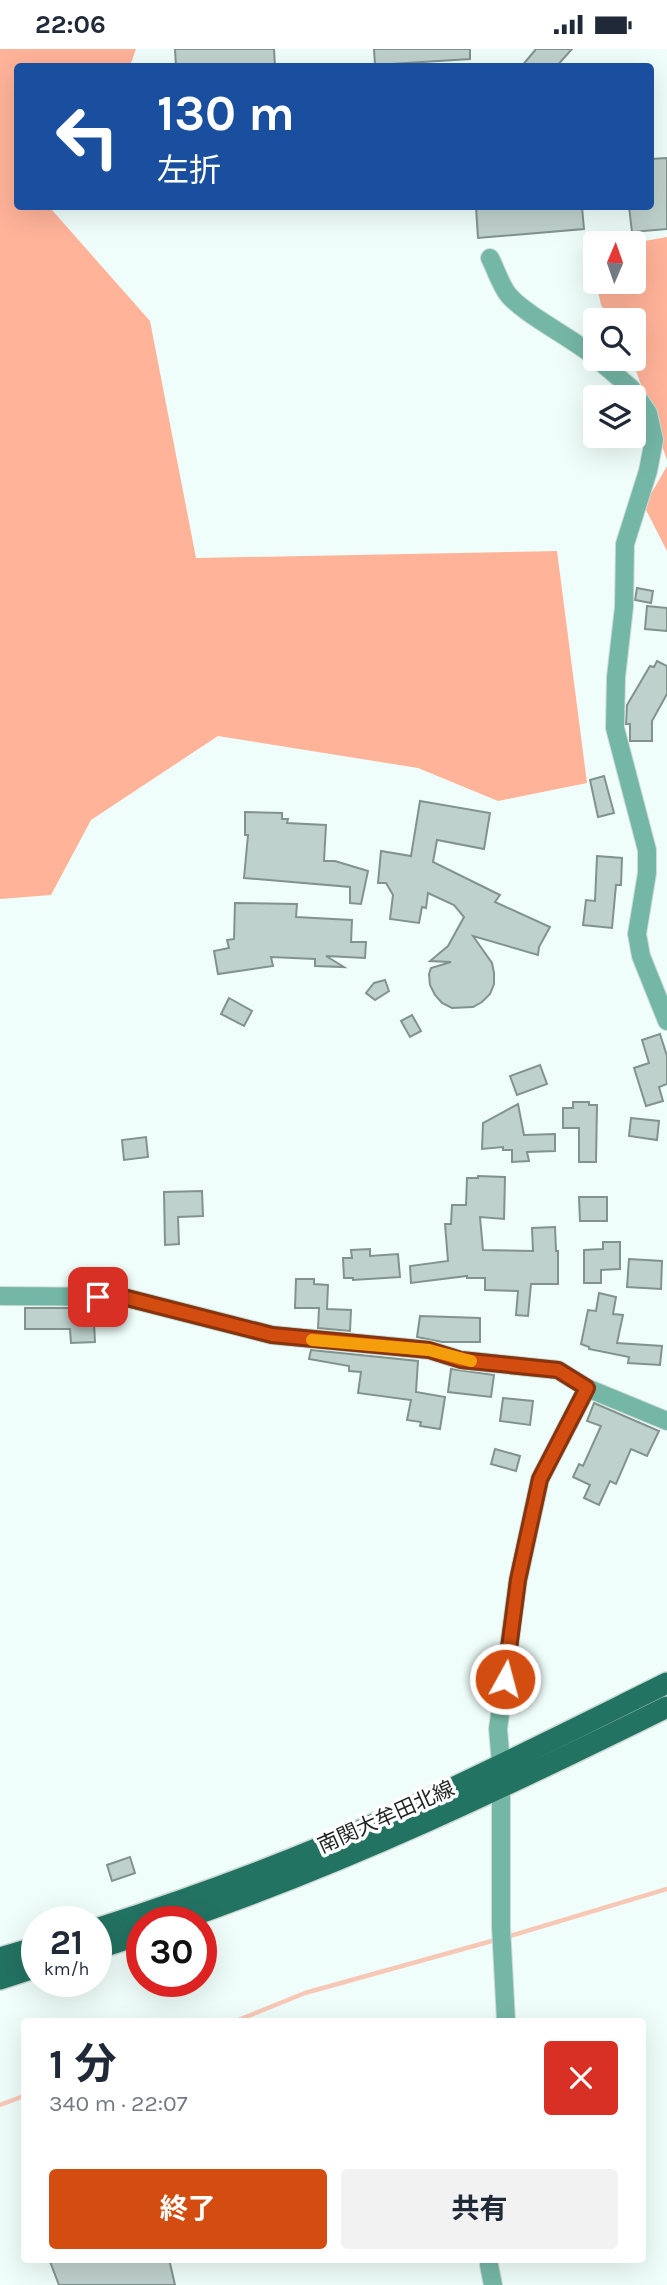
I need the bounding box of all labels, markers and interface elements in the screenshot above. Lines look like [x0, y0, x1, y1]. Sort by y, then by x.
text: 22:06 [35, 9, 106, 40]
text: 130 m [157, 85, 295, 142]
icon: left [42, 91, 133, 182]
text: 左折 [157, 152, 221, 189]
north arrow [583, 231, 646, 294]
map controls [583, 231, 646, 448]
button: search [583, 308, 646, 371]
button: layers [583, 385, 646, 448]
pin [68, 1267, 128, 1327]
icon: arrive [79, 1278, 117, 1316]
position arrow [468, 1642, 542, 1716]
street label: 南関大牟田北線 [314, 1776, 458, 1858]
speed limit sign: 30 [126, 1906, 217, 1997]
text: 21 [50, 1922, 83, 1963]
text: km/h [44, 1958, 89, 1980]
text: 1 分 [49, 2039, 117, 2089]
button: close [544, 2041, 618, 2115]
text: 340 m · 22:07 [49, 2090, 188, 2117]
button: 終了 [49, 2169, 327, 2249]
button: 共有 [341, 2169, 618, 2249]

